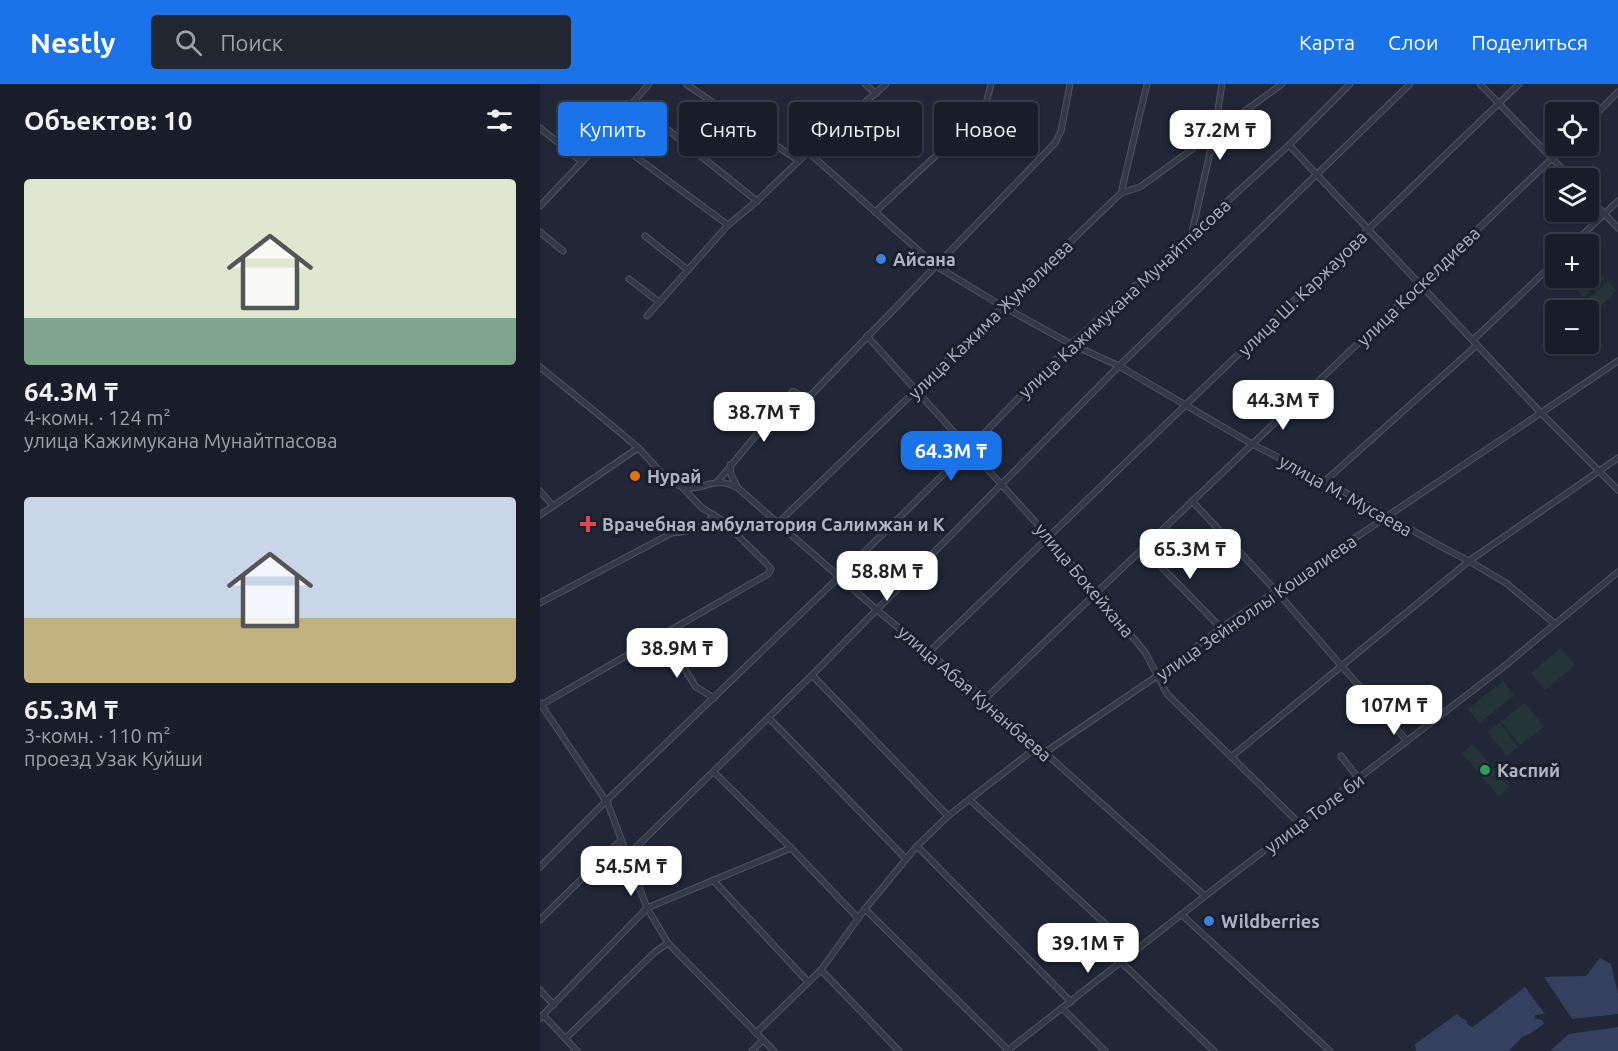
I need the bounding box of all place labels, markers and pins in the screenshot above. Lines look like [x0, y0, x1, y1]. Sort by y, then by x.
pin: 37.2M ₸ [1165, 110, 1275, 161]
place label: Айсана [893, 249, 956, 269]
marker: Айсана [874, 252, 888, 266]
pin: 44.3M ₸ [1228, 380, 1338, 431]
pin: 38.7M ₸ [709, 392, 819, 443]
pin: 64.3M ₸ [896, 431, 1006, 482]
place label: Нурай [647, 466, 701, 486]
marker: Нурай [628, 469, 642, 483]
place label: Врачебная амбулатория Салимжан и К [602, 514, 945, 534]
marker: Врачебная амбулатория Салимжан и К [579, 515, 597, 533]
pin: 65.3M ₸ [1135, 529, 1245, 580]
pin: 58.8M ₸ [832, 551, 942, 602]
pin: 38.9M ₸ [622, 628, 732, 679]
pin: 107M ₸ [1345, 685, 1443, 736]
place label: Каспий [1497, 760, 1560, 780]
marker: Каспий [1478, 763, 1492, 777]
pin: 54.5M ₸ [576, 846, 686, 897]
place label: Wildberries [1221, 911, 1320, 931]
marker: Wildberries [1202, 914, 1216, 928]
pin: 39.1M ₸ [1033, 923, 1143, 974]

